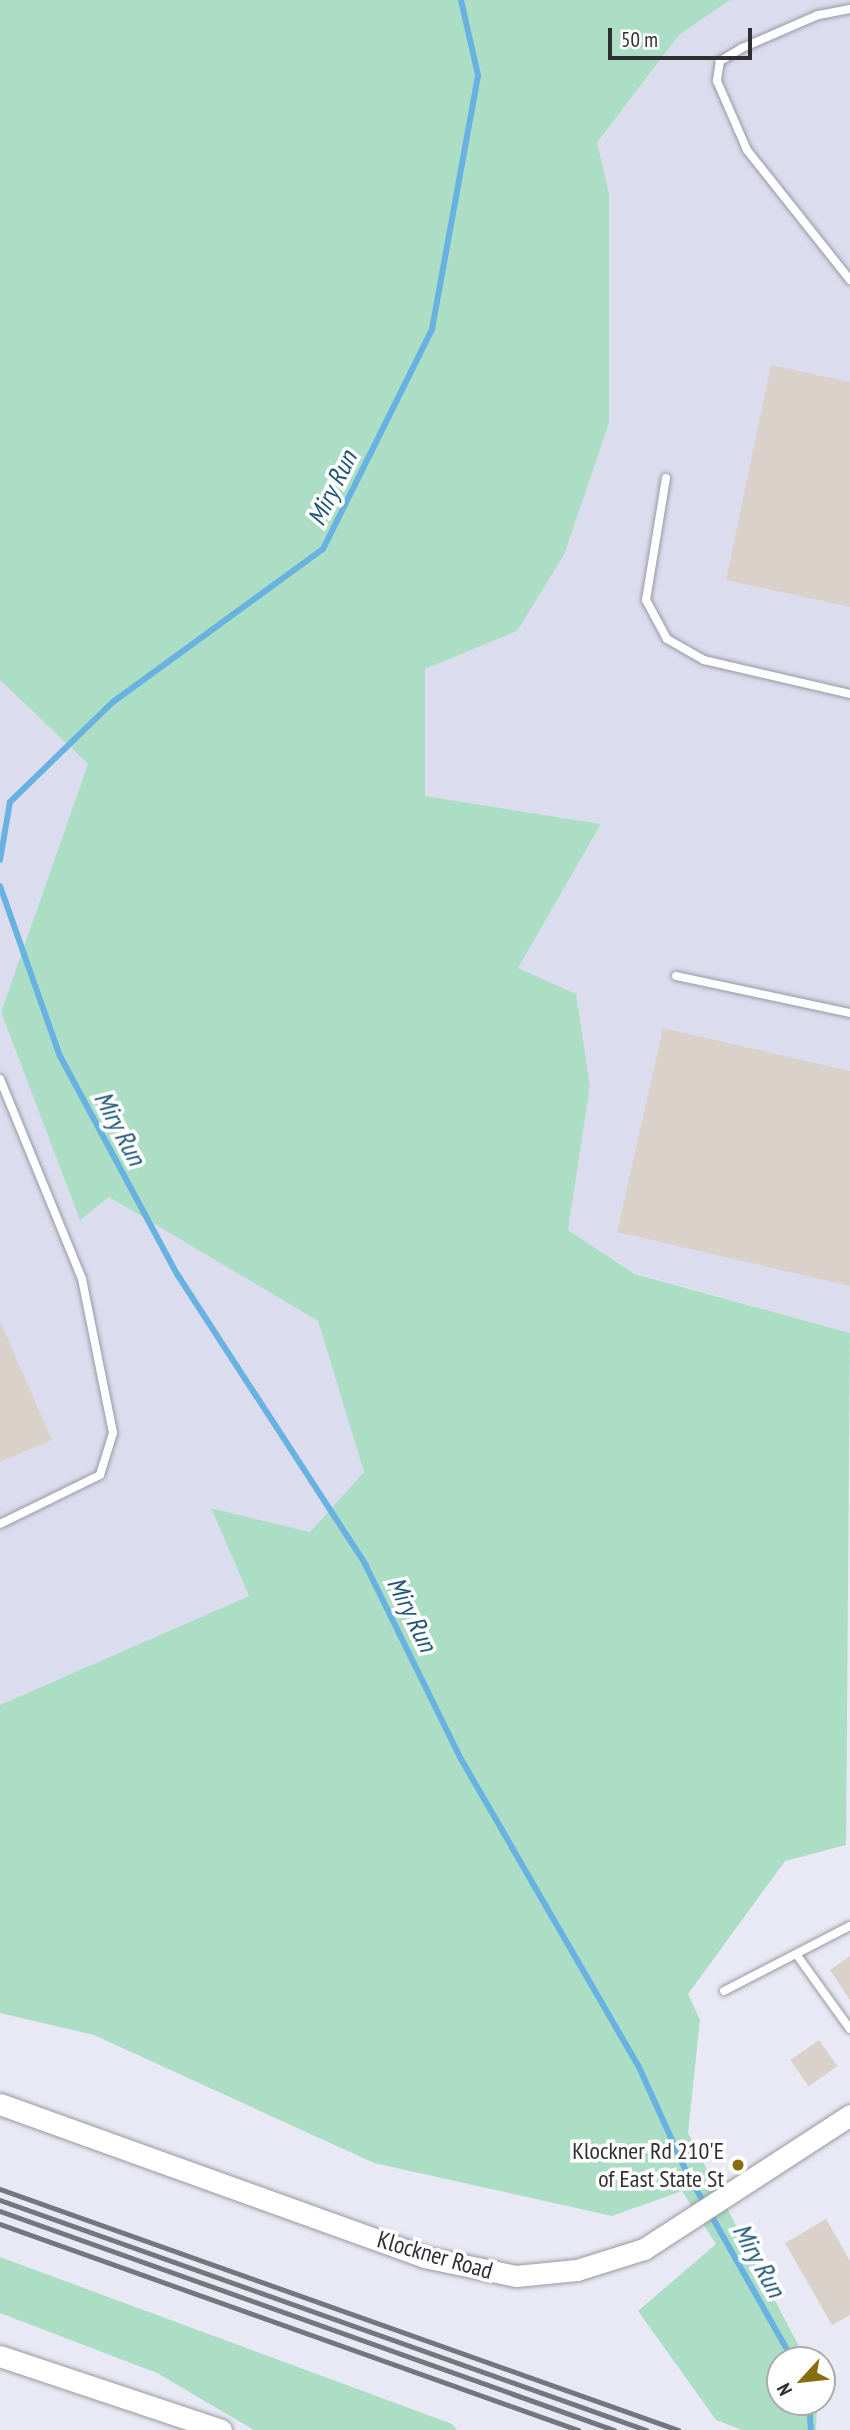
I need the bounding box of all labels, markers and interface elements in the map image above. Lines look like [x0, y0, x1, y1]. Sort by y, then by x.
scale bar [612, 14, 756, 58]
text: 50 m [621, 26, 658, 53]
water label: Miry Run [300, 445, 364, 531]
water label: Miry Run [87, 1085, 153, 1171]
water label: Miry Run [380, 1571, 444, 1657]
place label: Klockner Rd 210'E of East State St [572, 2137, 724, 2193]
marker: Klockner Rd 210'E of East State St [730, 2157, 746, 2173]
water label: Miry Run [726, 2218, 792, 2302]
street label: Klockner Road [374, 2225, 496, 2285]
north arrow [766, 2346, 836, 2416]
text: N [771, 2380, 797, 2400]

